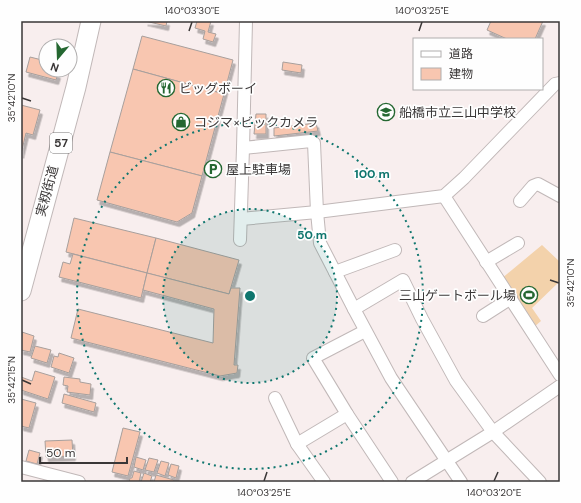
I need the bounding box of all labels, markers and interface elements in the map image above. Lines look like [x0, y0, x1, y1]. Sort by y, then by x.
text: 140°03'30"E [164, 4, 220, 17]
text: 140°03'25"E [395, 4, 449, 17]
north arrow [38, 38, 78, 78]
legend [413, 38, 543, 90]
text: 道路 [449, 46, 473, 62]
text: N [49, 60, 61, 75]
text: 建物 [449, 66, 473, 82]
text: 35°42'10"N [5, 74, 18, 122]
restaurant icon: ビッグボーイ [156, 78, 176, 98]
place label: ビッグボーイ [179, 80, 257, 97]
school or university icon: 船橋市立三山中学校 [376, 102, 396, 122]
place label: 船橋市立三山中学校 [399, 104, 516, 121]
shop icon: コジマ×ビックカメラ [171, 112, 191, 132]
place label: コジマ×ビックカメラ [194, 114, 318, 131]
road number: 57 [50, 133, 72, 153]
parking icon: 屋上駐車場 [203, 159, 223, 179]
place label: 屋上駐車場 [226, 161, 291, 178]
street label: 実籾街道 [32, 164, 62, 218]
text: 100 m [354, 166, 390, 182]
text: 50 m [297, 227, 327, 243]
text: 35°42'10"N [564, 259, 577, 307]
sports icon: 三山ゲートボール場 [519, 285, 539, 305]
place label: 三山ゲートボール場 [399, 287, 516, 304]
centre of rings [243, 289, 257, 303]
text: 35°42'15"N [5, 356, 18, 404]
scale bar [40, 439, 127, 465]
text: 50 m [46, 445, 75, 461]
text: 140°03'25"E [237, 486, 291, 499]
text: 140°03'20"E [467, 486, 522, 499]

